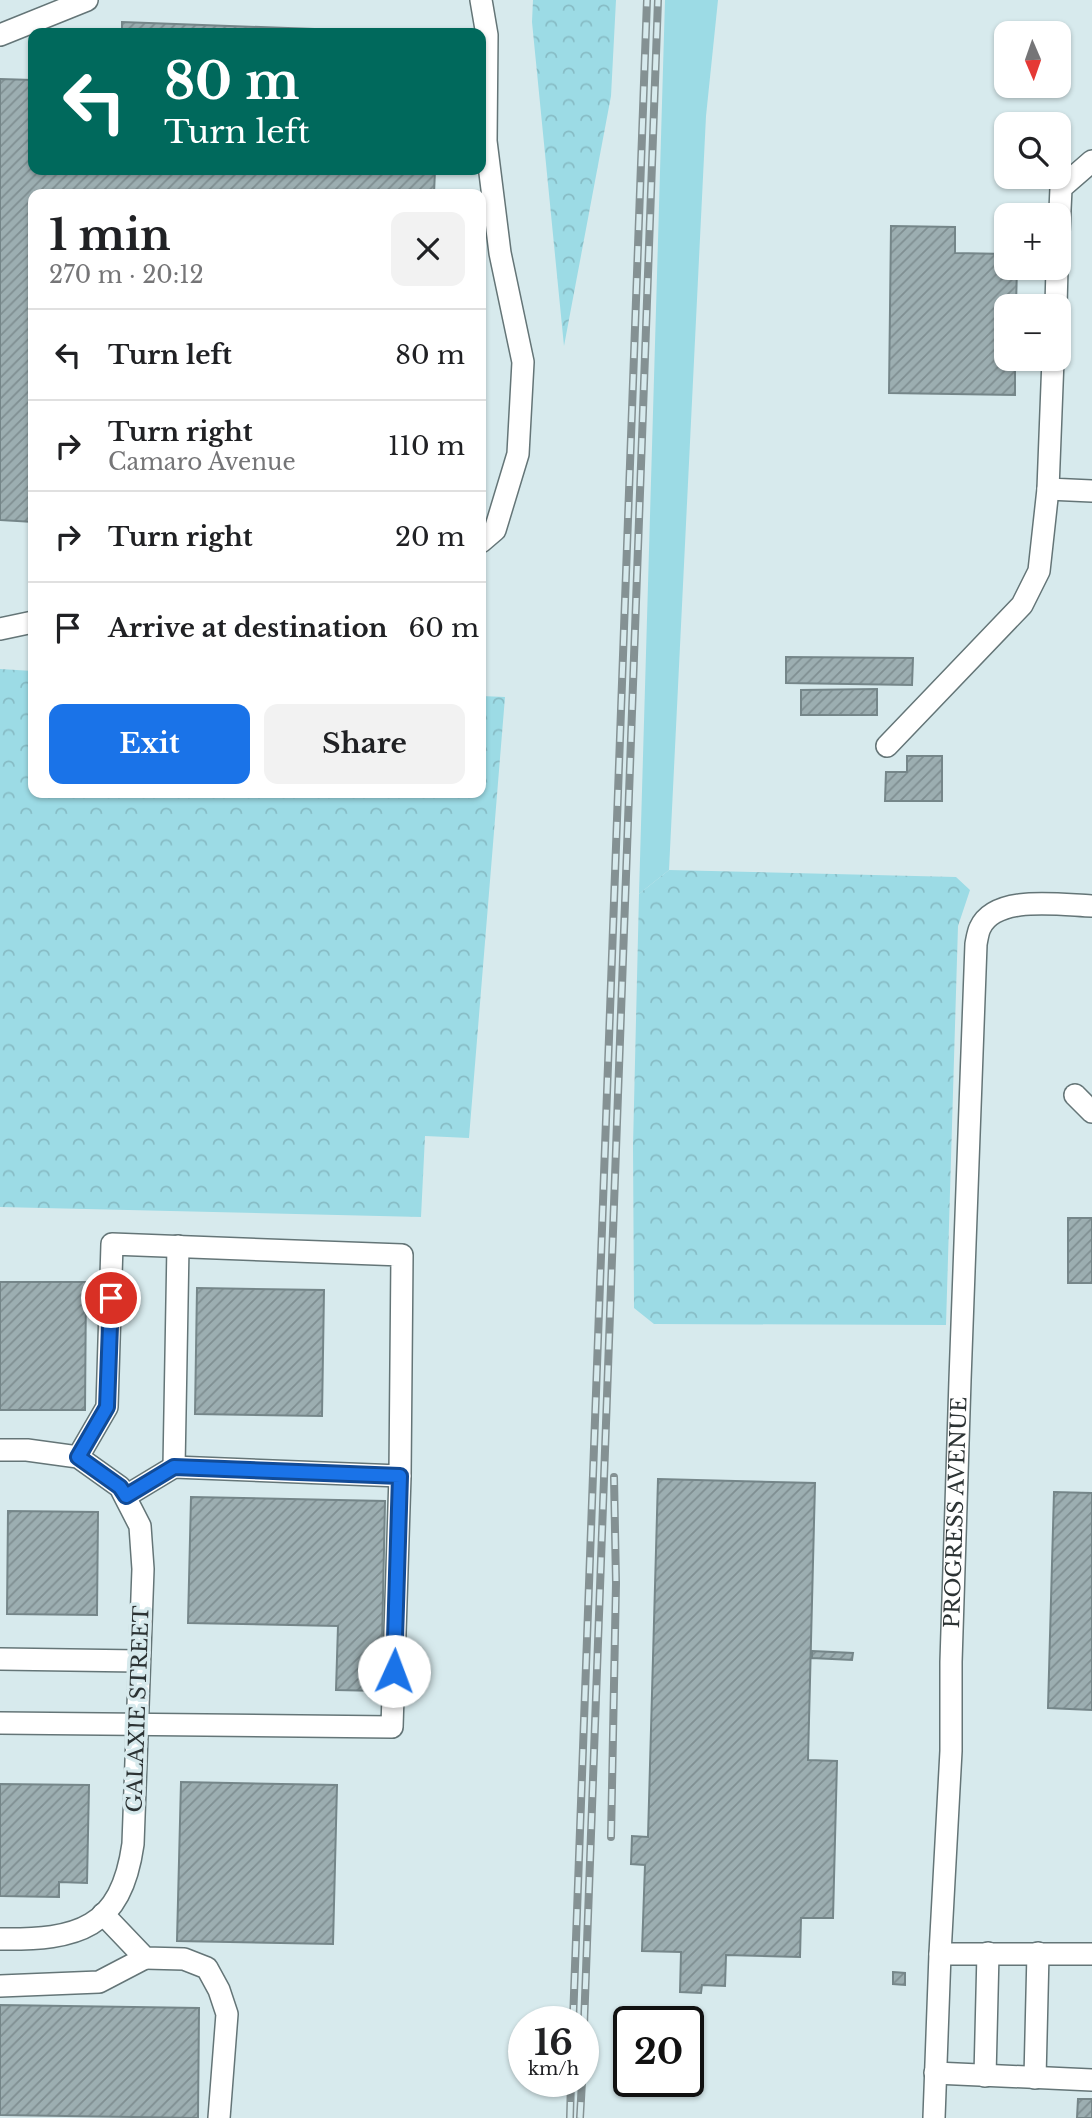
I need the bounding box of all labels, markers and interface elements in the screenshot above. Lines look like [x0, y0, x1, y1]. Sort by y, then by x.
north arrow [994, 21, 1071, 98]
map controls [994, 21, 1071, 371]
text: 80 m [164, 51, 299, 112]
icon: left [49, 56, 140, 147]
text: Turn left [164, 112, 310, 152]
button: search [994, 112, 1071, 189]
button: + [994, 203, 1071, 280]
text: 1 min [49, 209, 171, 261]
button: close [391, 212, 465, 286]
text: 270 m · 20:12 [49, 261, 204, 289]
button: − [994, 294, 1071, 371]
icon: left [49, 336, 87, 374]
text: Turn left [108, 339, 232, 371]
text: 80 m [395, 339, 465, 371]
text: Turn right [108, 416, 253, 448]
icon: right [49, 427, 87, 465]
text: 110 m [388, 430, 465, 462]
text: Camaro Avenue [108, 448, 296, 476]
icon: right [49, 518, 87, 556]
text: Turn right [108, 521, 253, 553]
text: 20 m [395, 521, 465, 553]
icon: arrive [49, 609, 87, 647]
text: Arrive at destination [108, 612, 388, 644]
text: 60 m [409, 612, 479, 644]
button: Exit [49, 704, 250, 784]
button: Share [264, 704, 465, 784]
pin [81, 1268, 141, 1328]
icon: arrive [92, 1279, 130, 1317]
street label: PROGRESS AVENUE [939, 1396, 972, 1629]
street label: GALAXIE STREET [121, 1605, 155, 1813]
position arrow [357, 1634, 431, 1708]
speed limit sign: 20 [613, 2006, 704, 2097]
text: 16 [534, 2021, 573, 2064]
text: km/h [528, 2058, 579, 2080]

